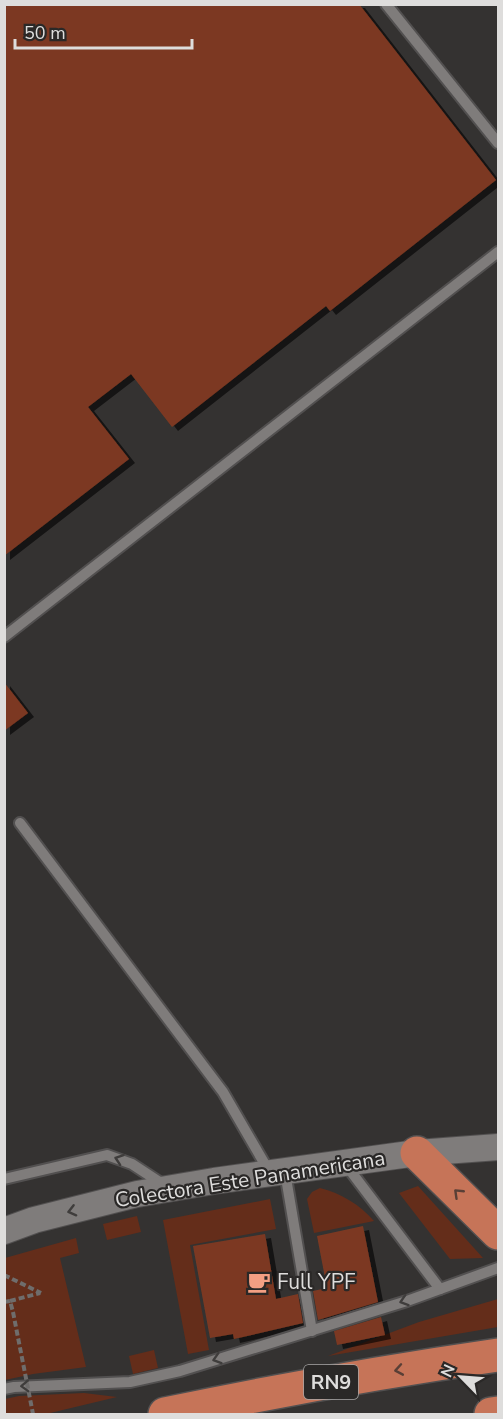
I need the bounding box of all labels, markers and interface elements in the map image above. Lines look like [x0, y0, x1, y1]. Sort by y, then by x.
scale bar [15, 12, 192, 50]
text: 50 m [24, 21, 66, 45]
street label: Colectora Este Panamericana [113, 1144, 387, 1214]
one-way arrow [114, 1154, 125, 1167]
one-way arrow [454, 1189, 465, 1200]
one-way arrow [67, 1204, 77, 1216]
place label: Full YPF [277, 1268, 356, 1296]
cafe icon: Full YPF [246, 1269, 272, 1295]
one-way arrow [399, 1294, 410, 1307]
north arrow [431, 1347, 491, 1407]
one-way arrow [212, 1352, 223, 1364]
text: N [436, 1361, 461, 1381]
one-way arrow [395, 1363, 405, 1376]
road number: RN9 [304, 1365, 358, 1399]
one-way arrow [21, 1380, 30, 1393]

